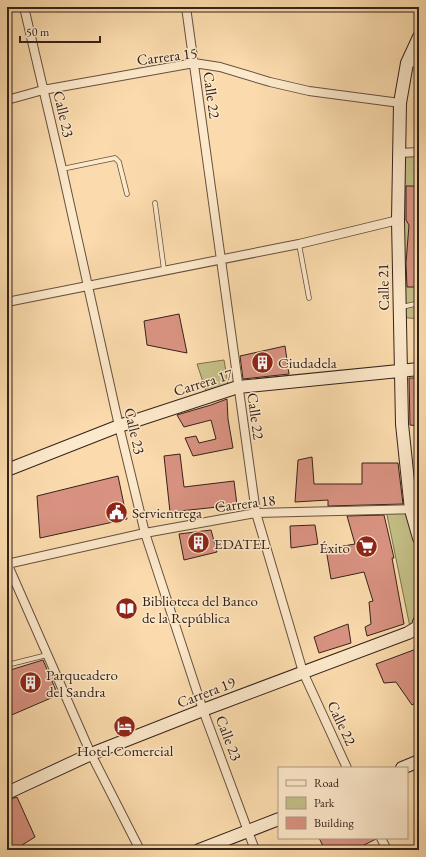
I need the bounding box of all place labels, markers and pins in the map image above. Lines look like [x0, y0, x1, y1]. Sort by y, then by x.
building icon: Ciudadela [250, 349, 276, 375]
place label: Ciudadela [278, 353, 337, 372]
public building icon: Servientrega [103, 499, 129, 525]
place label: Servientrega [132, 503, 202, 522]
building icon: EDATEL [185, 530, 211, 556]
place label: EDATEL [214, 534, 270, 553]
supermarket icon: Éxito [353, 534, 379, 560]
place label: Éxito [319, 538, 350, 557]
place label: Biblioteca del Banco de la República [142, 591, 258, 627]
library icon: Biblioteca del Banco de la República [113, 596, 139, 622]
place label: Parqueadero del Sandra [46, 665, 118, 701]
building icon: Parqueadero del Sandra [17, 670, 43, 696]
hotel icon: Hotel Comercial [112, 714, 138, 740]
place label: Hotel Comercial [77, 741, 174, 760]

